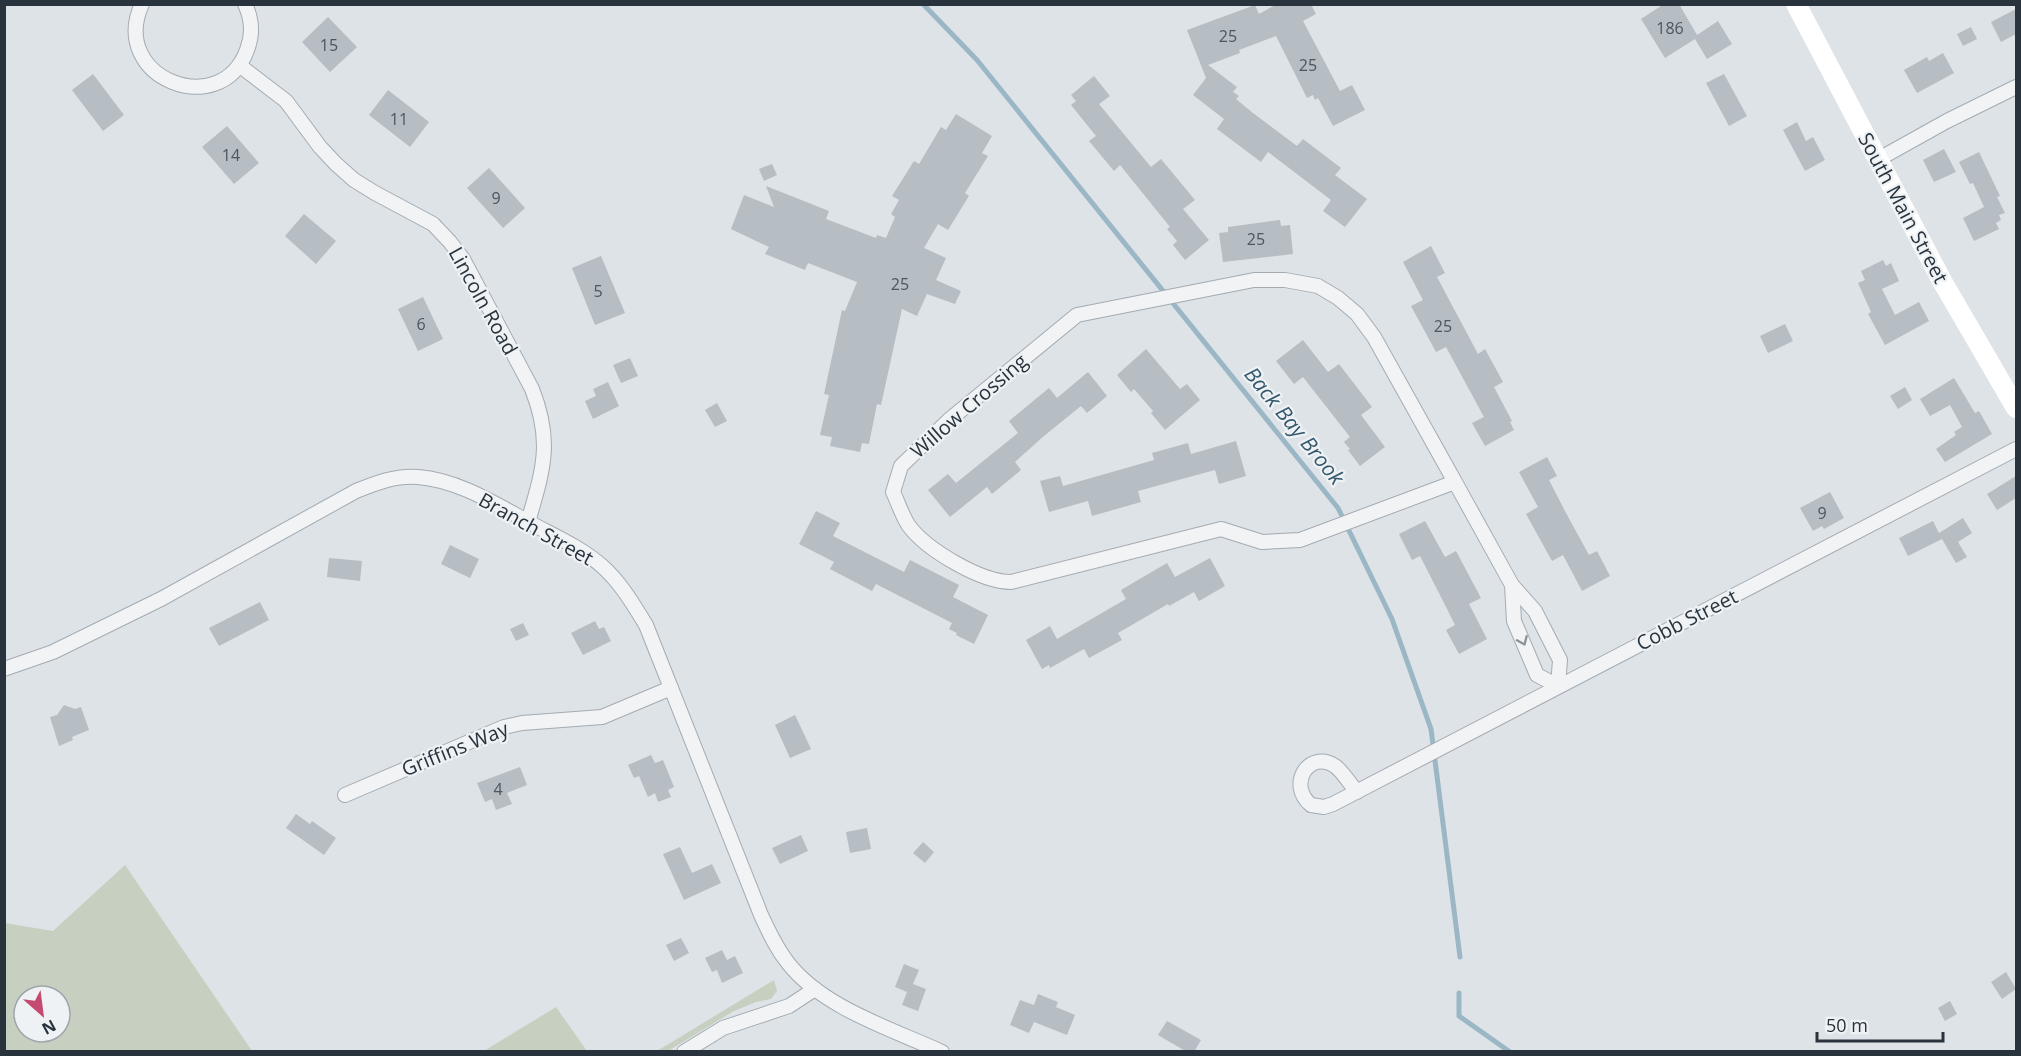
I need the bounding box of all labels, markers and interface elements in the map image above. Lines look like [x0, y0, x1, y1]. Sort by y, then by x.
house number: 186 [1656, 17, 1684, 39]
house number: 25 [1219, 25, 1237, 47]
house number: 15 [320, 34, 338, 56]
house number: 25 [1299, 54, 1317, 76]
house number: 11 [390, 108, 408, 130]
street label: South Main Street [1852, 128, 1955, 288]
house number: 14 [222, 144, 240, 166]
house number: 9 [491, 187, 501, 209]
house number: 25 [1247, 228, 1265, 250]
street label: Lincoln Road [443, 242, 524, 360]
house number: 25 [891, 273, 909, 295]
house number: 5 [593, 280, 603, 302]
house number: 6 [416, 313, 426, 335]
house number: 25 [1434, 315, 1452, 337]
street label: Willow Crossing [905, 347, 1033, 464]
water label: Back Bay Brook [1239, 361, 1351, 491]
street label: Branch Street [474, 486, 598, 571]
house number: 9 [1817, 502, 1827, 524]
street label: Cobb Street [1632, 583, 1742, 657]
one-way arrow [1516, 635, 1528, 646]
street label: Griffins Way [397, 715, 513, 782]
house number: 4 [493, 778, 503, 800]
north arrow [12, 984, 72, 1044]
scale bar [1817, 1005, 1943, 1043]
text: 50 m [1826, 1013, 1868, 1037]
text: N [38, 1014, 60, 1040]

